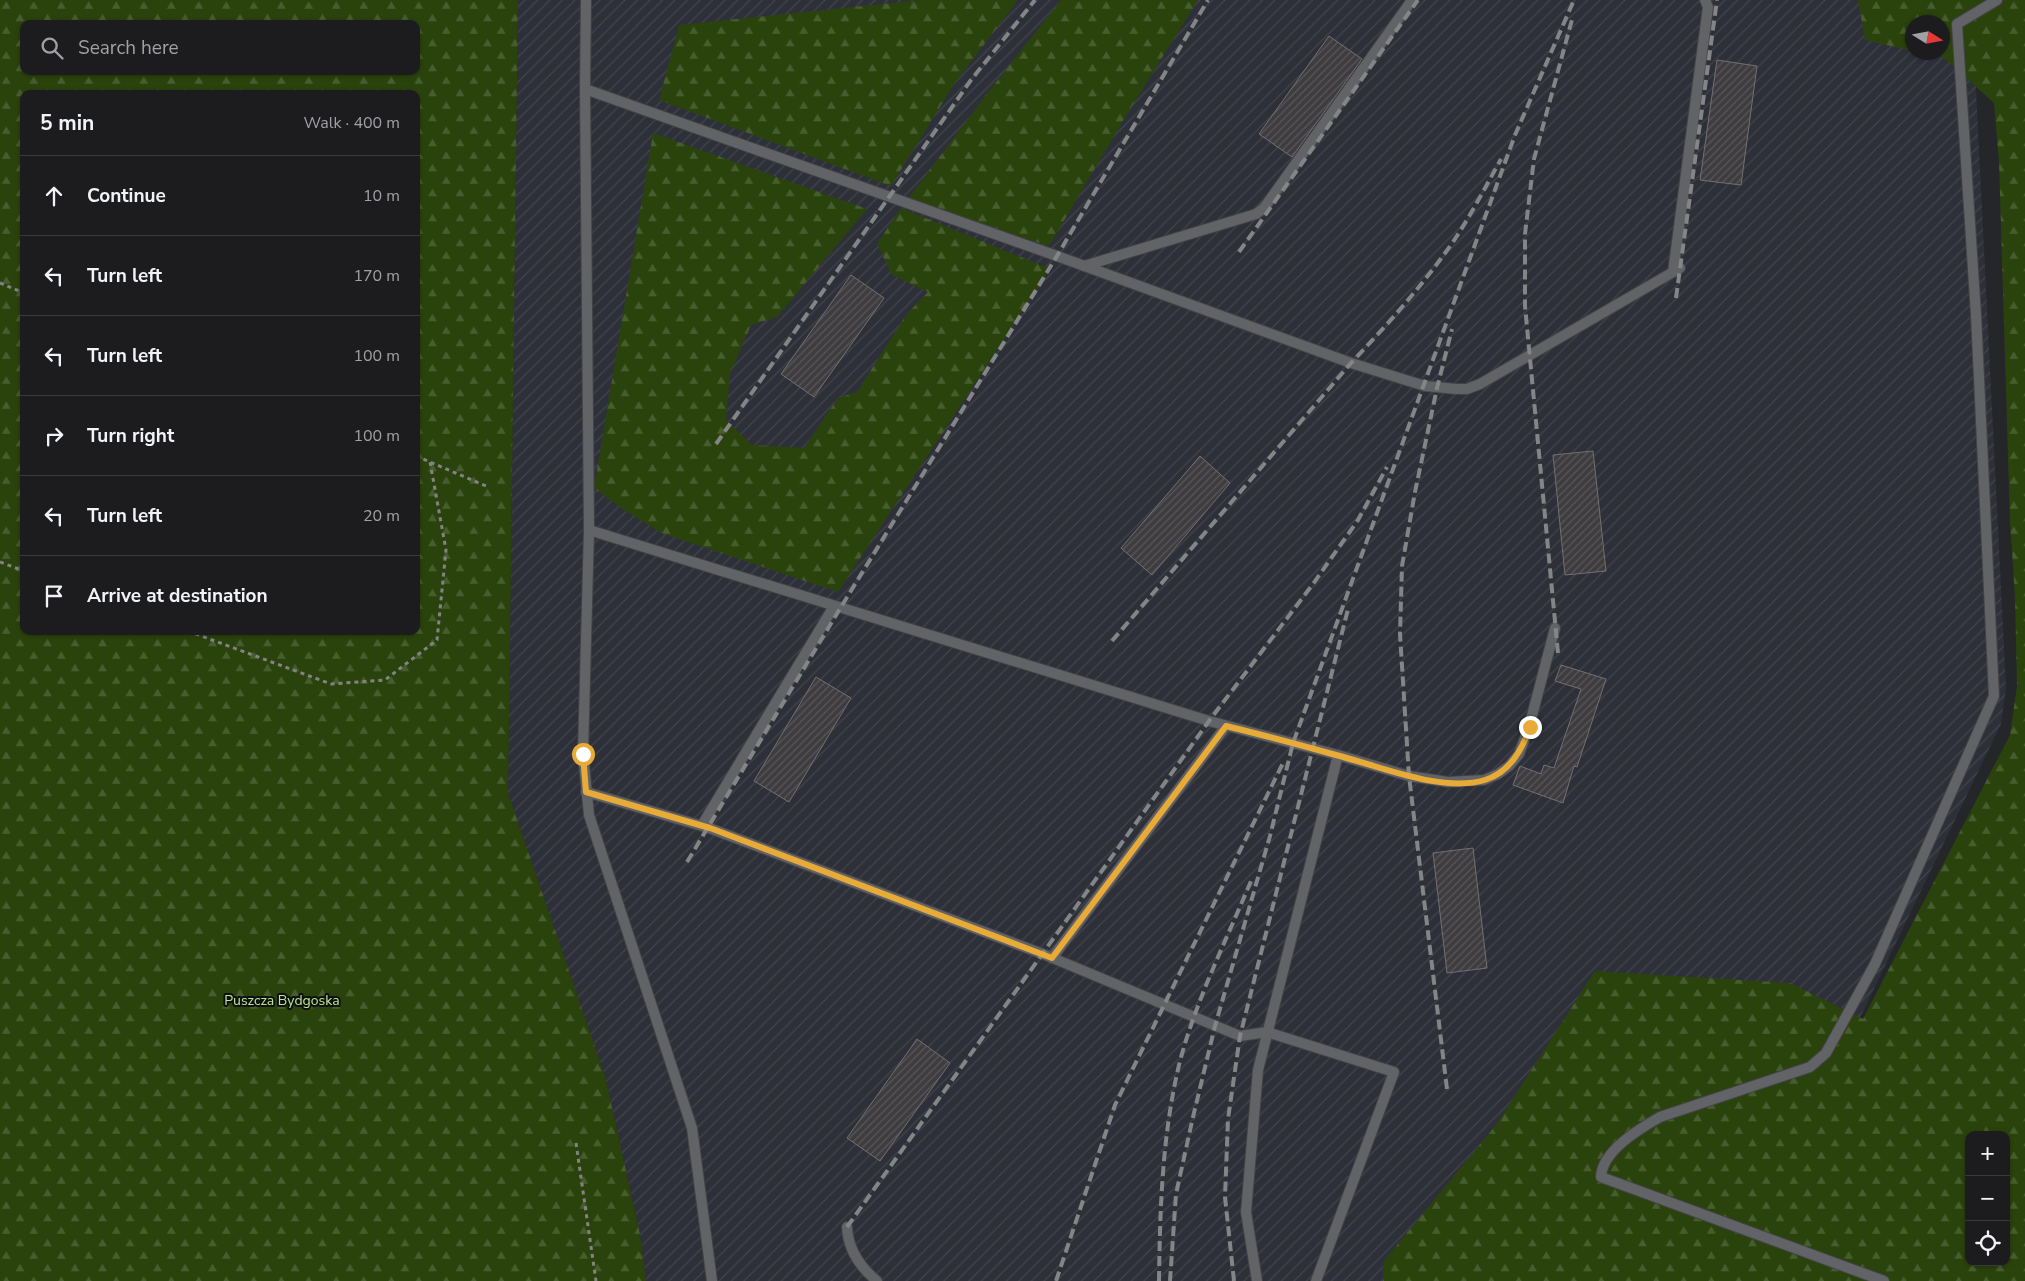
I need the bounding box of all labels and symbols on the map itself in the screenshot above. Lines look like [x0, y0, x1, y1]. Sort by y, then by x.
north arrow [1905, 15, 1950, 60]
route end [1519, 716, 1542, 739]
route start [572, 743, 595, 766]
park label: Puszcza Bydgoska [224, 991, 340, 1010]

